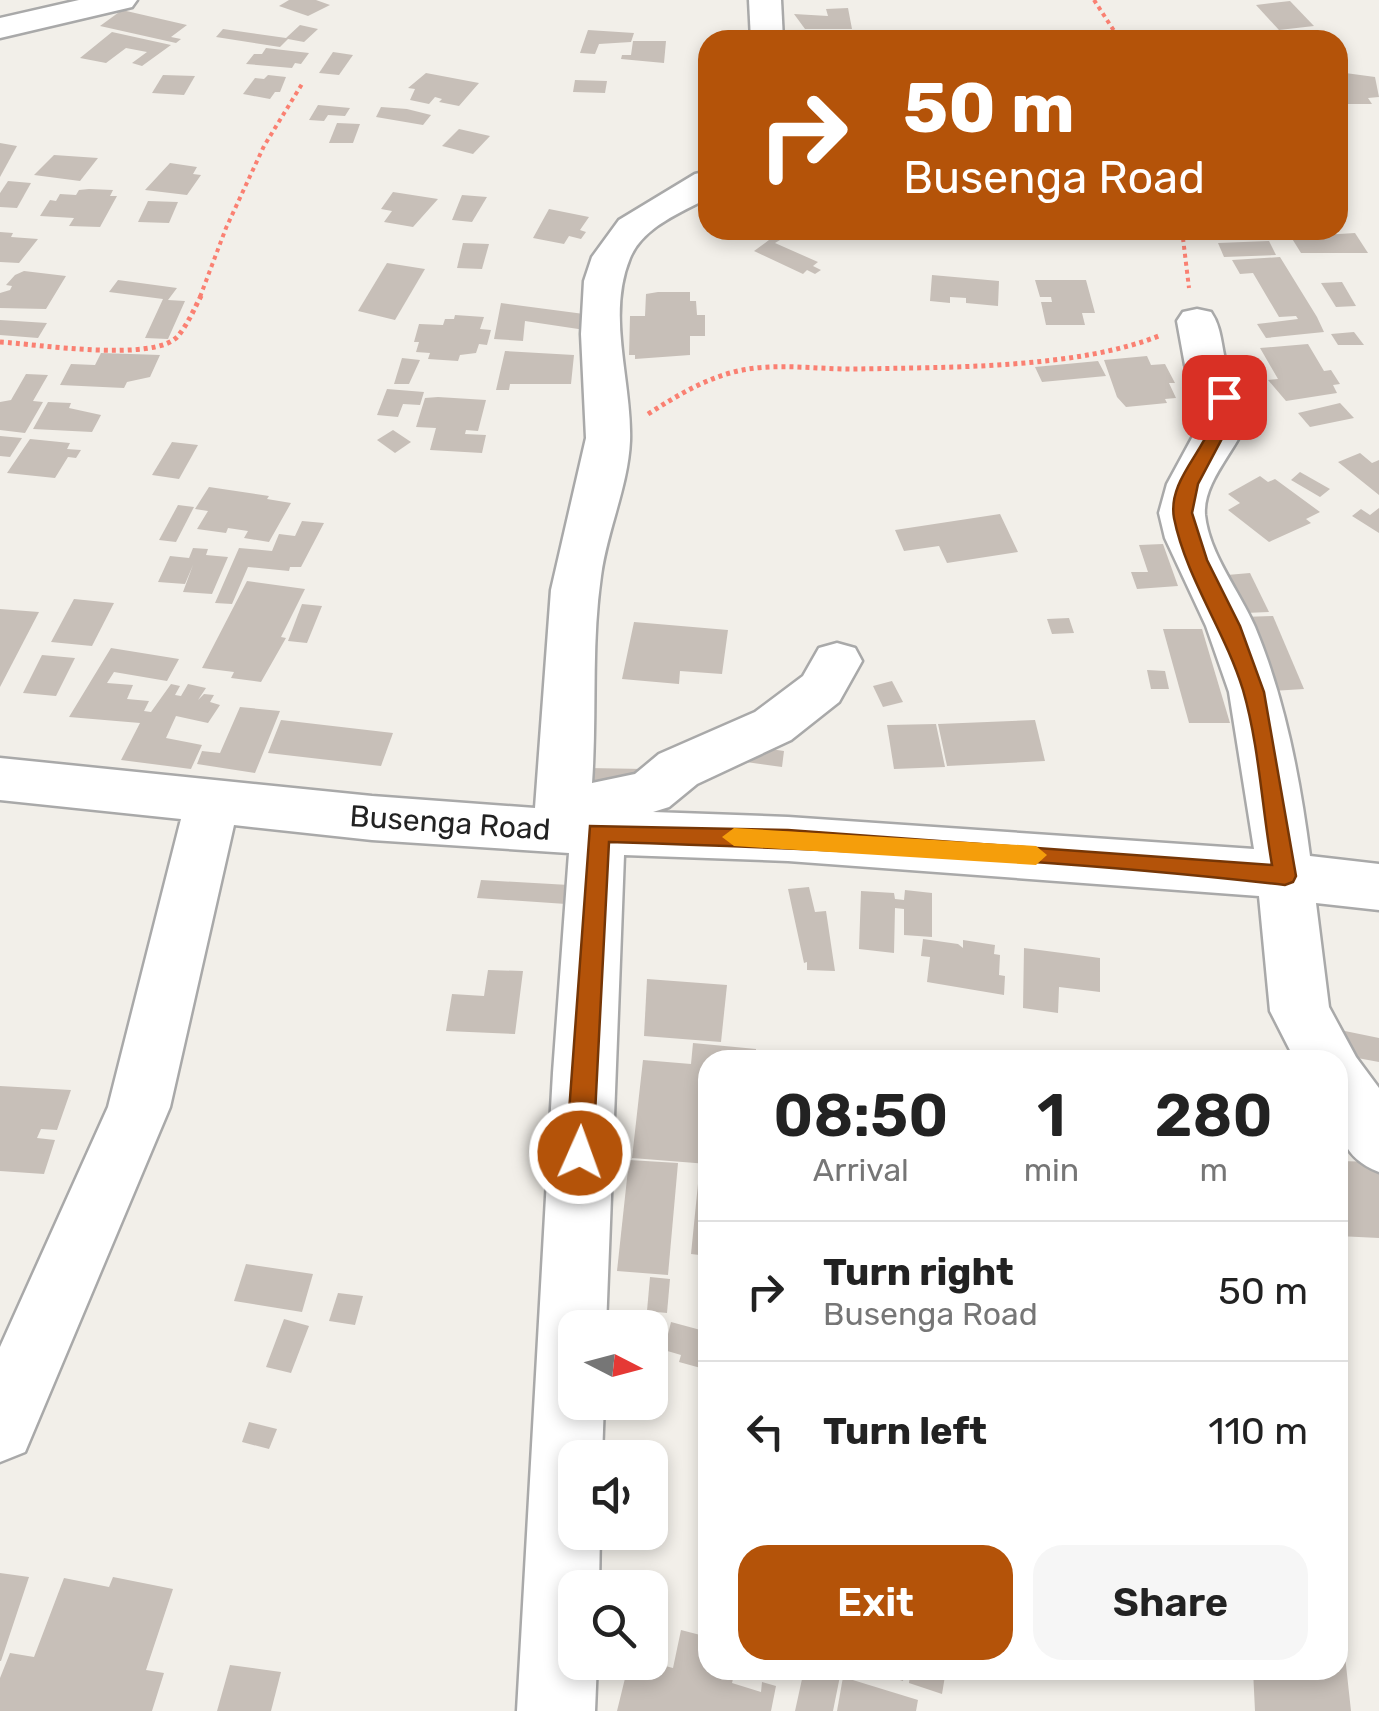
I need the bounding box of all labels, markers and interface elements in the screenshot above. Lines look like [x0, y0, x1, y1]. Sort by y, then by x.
text: 50 m [903, 67, 1075, 150]
icon: right [738, 70, 868, 200]
text: Busenga Road [903, 151, 1205, 204]
pin [1182, 355, 1267, 440]
icon: arrive [1197, 370, 1252, 425]
street label: Busenga Road [348, 798, 552, 848]
text: 08:50 [773, 1080, 948, 1151]
text: 1 [1037, 1080, 1066, 1151]
text: 280 [1155, 1080, 1273, 1151]
position arrow [528, 1101, 632, 1205]
text: Arrival [813, 1151, 909, 1189]
text: min [1024, 1151, 1079, 1189]
text: m [1199, 1151, 1228, 1189]
text: Turn right [823, 1249, 1014, 1295]
icon: right [738, 1264, 793, 1319]
text: 50 m [1218, 1268, 1308, 1314]
text: Busenga Road [823, 1295, 1038, 1333]
north arrow [558, 1310, 668, 1420]
map controls [558, 1310, 668, 1680]
icon: left [738, 1404, 793, 1459]
text: Turn left [823, 1408, 987, 1454]
text: 110 m [1208, 1408, 1308, 1454]
button: sound [558, 1440, 668, 1550]
button: Exit [738, 1545, 1013, 1660]
button: Share [1033, 1545, 1308, 1660]
button: search [558, 1570, 668, 1680]

